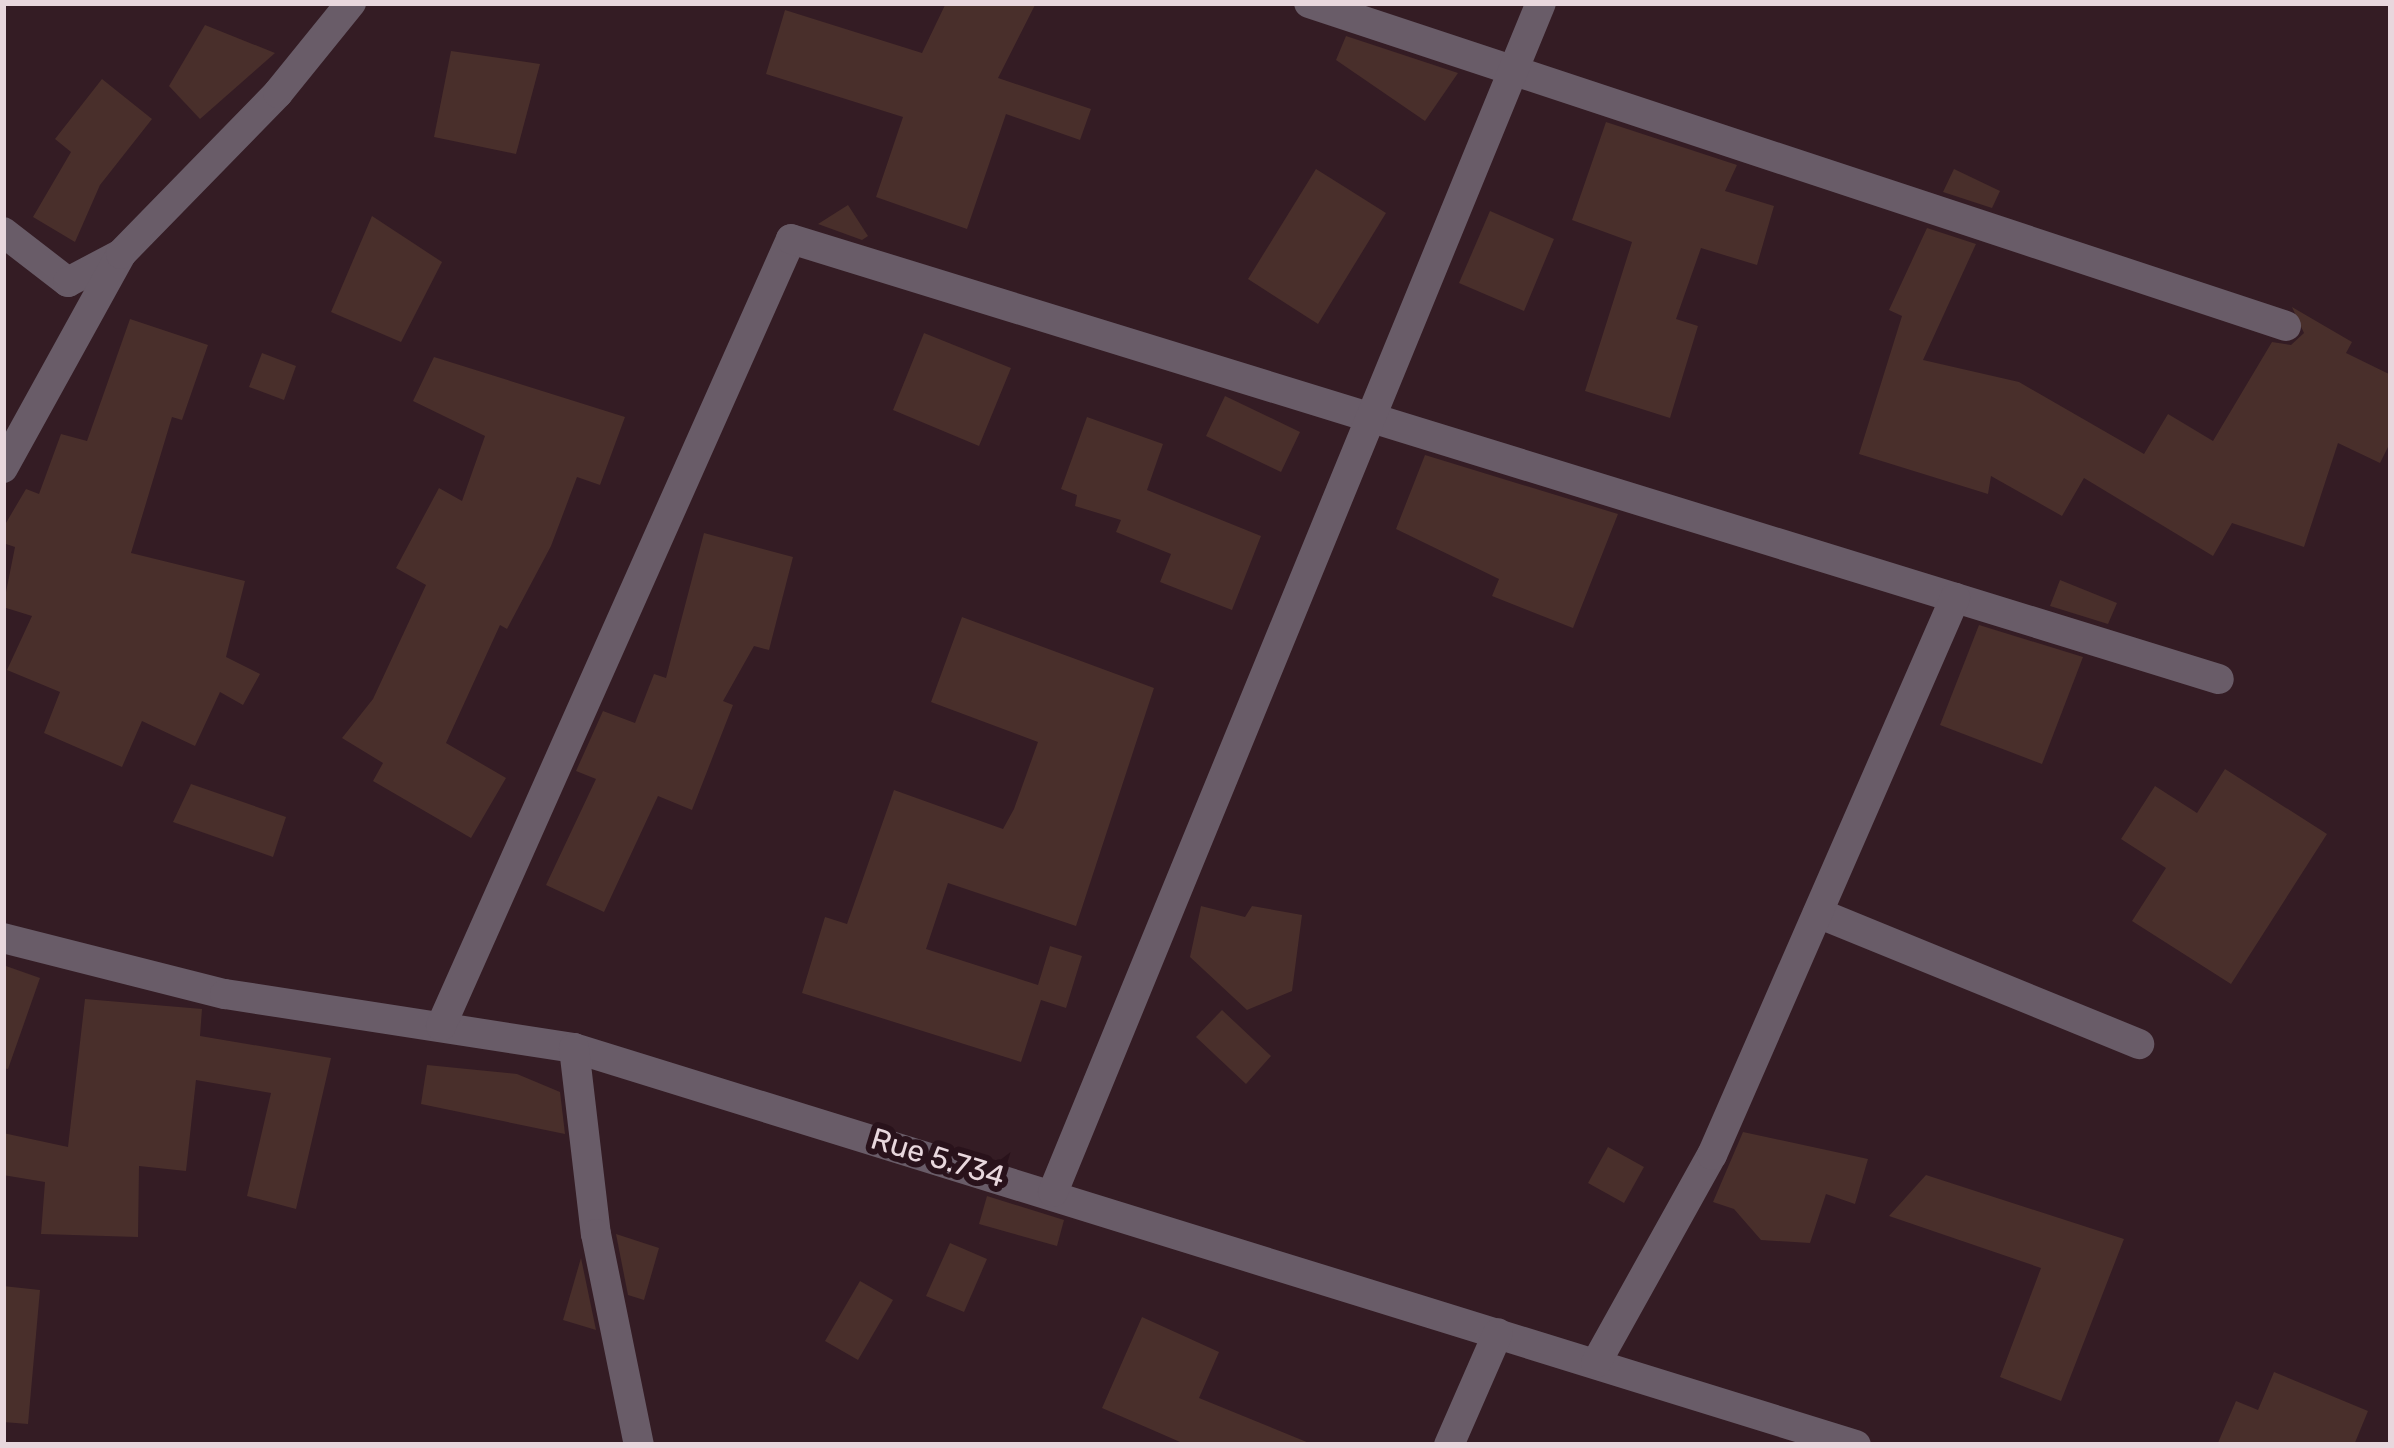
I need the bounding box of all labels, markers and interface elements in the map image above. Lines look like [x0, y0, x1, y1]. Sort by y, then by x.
street label: Rue 5.734 [867, 1121, 1009, 1195]

